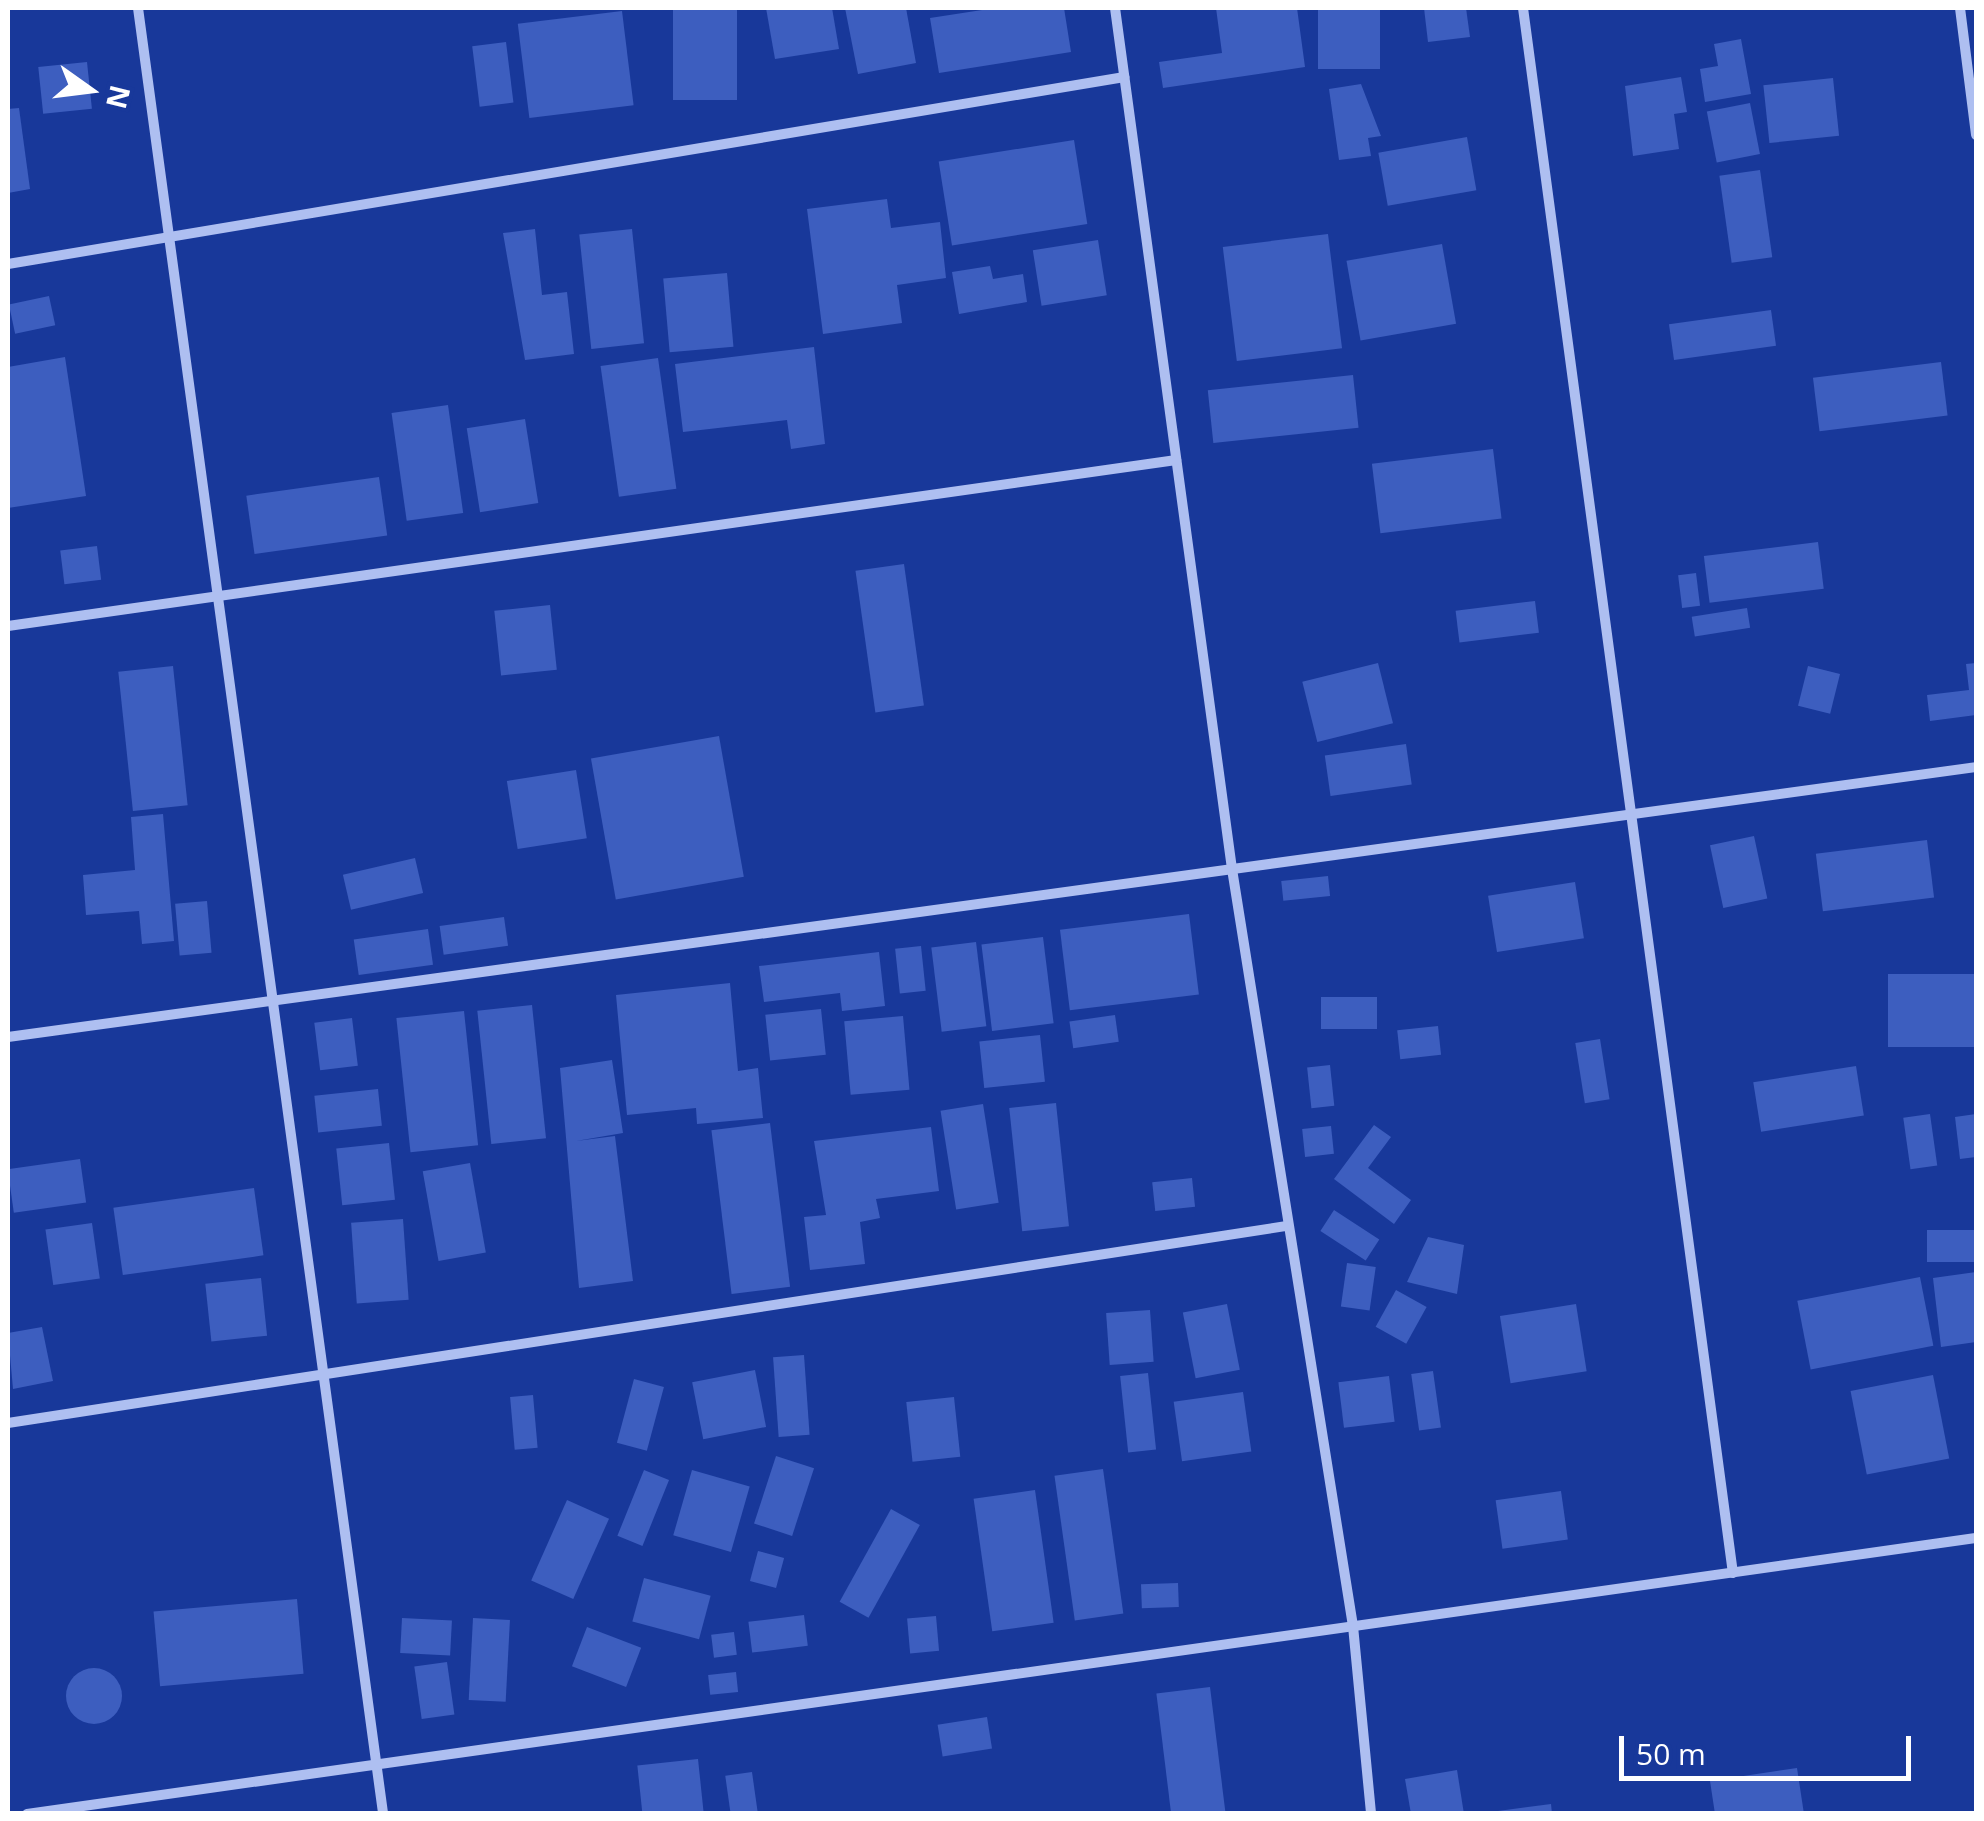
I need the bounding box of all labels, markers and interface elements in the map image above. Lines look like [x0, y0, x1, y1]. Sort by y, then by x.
north arrow [40, 40, 140, 140]
text: N [98, 82, 140, 113]
scale bar [1624, 1716, 1916, 1778]
text: 50 m [1636, 1733, 1706, 1774]

